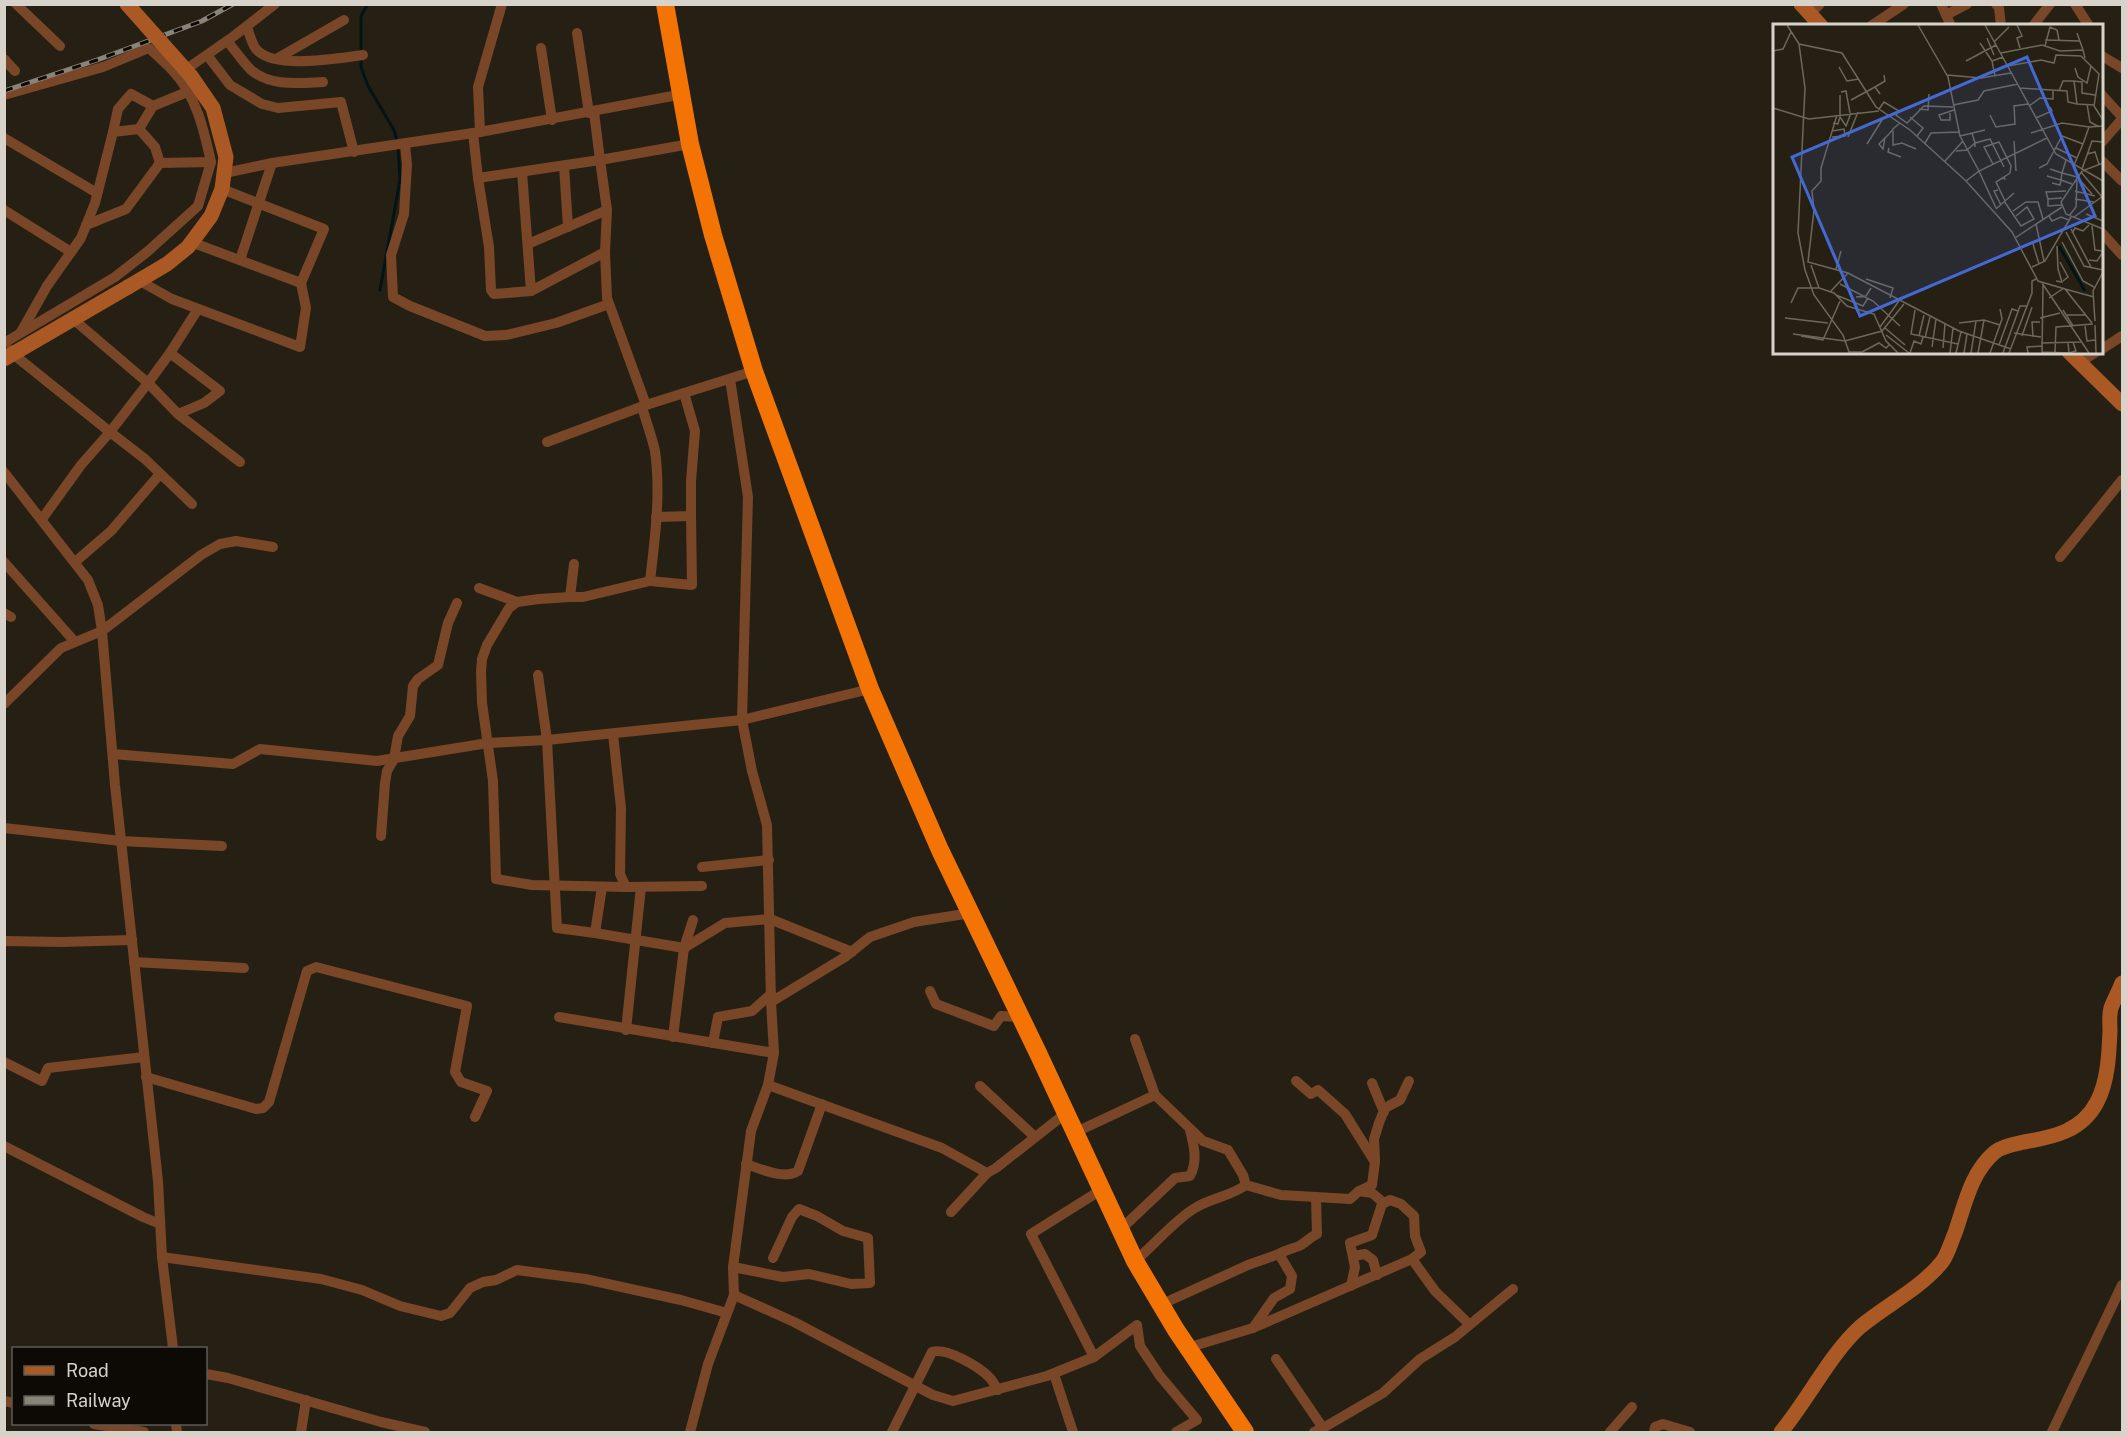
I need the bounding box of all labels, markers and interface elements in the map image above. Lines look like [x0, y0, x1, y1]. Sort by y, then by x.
inset map [1773, 24, 2103, 354]
legend [12, 1347, 207, 1425]
text: Road [66, 1360, 109, 1381]
text: Railway [66, 1390, 131, 1411]

